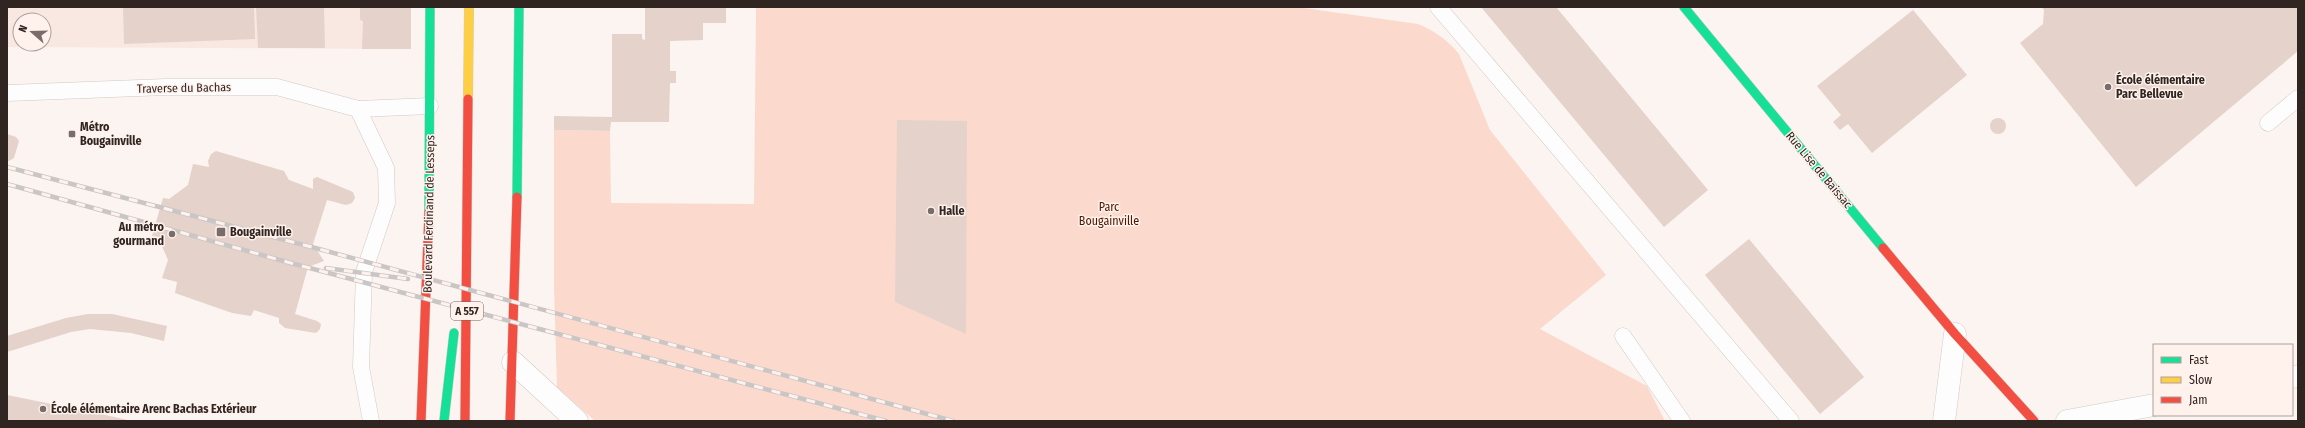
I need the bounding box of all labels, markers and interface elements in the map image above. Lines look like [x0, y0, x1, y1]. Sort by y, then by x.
north arrow [12, 12, 52, 52]
text: N [16, 23, 30, 34]
place label: École élémentaire Parc Bellevue [2116, 71, 2205, 101]
street label: Traverse du Bachas [137, 80, 231, 96]
marker: École élémentaire Parc Bellevue [2103, 82, 2113, 92]
place label: Métro Bougainville [80, 120, 142, 148]
marker: Métro Bougainville [67, 129, 77, 139]
street label: Rue Lise de Baissac [1783, 129, 1855, 211]
street label: Boulevard Ferdinand de Lesseps [421, 135, 437, 293]
park label: Parc Bougainville [1079, 200, 1139, 228]
place label: Halle [939, 204, 965, 218]
marker: Halle [926, 206, 936, 216]
place label: Au métro gourmand [113, 220, 165, 248]
place label: Bougainville [230, 225, 292, 239]
marker: Bougainville [215, 226, 227, 238]
marker: Au métro gourmand [167, 229, 177, 239]
road number: A 557 [451, 302, 483, 320]
legend [2153, 344, 2293, 416]
text: Fast [2189, 353, 2208, 367]
text: Slow [2189, 373, 2212, 387]
text: Jam [2189, 393, 2207, 407]
place label: École élémentaire Arenc Bachas Extérieur [51, 400, 257, 416]
marker: École élémentaire Arenc Bachas Extérieur [38, 404, 48, 414]

